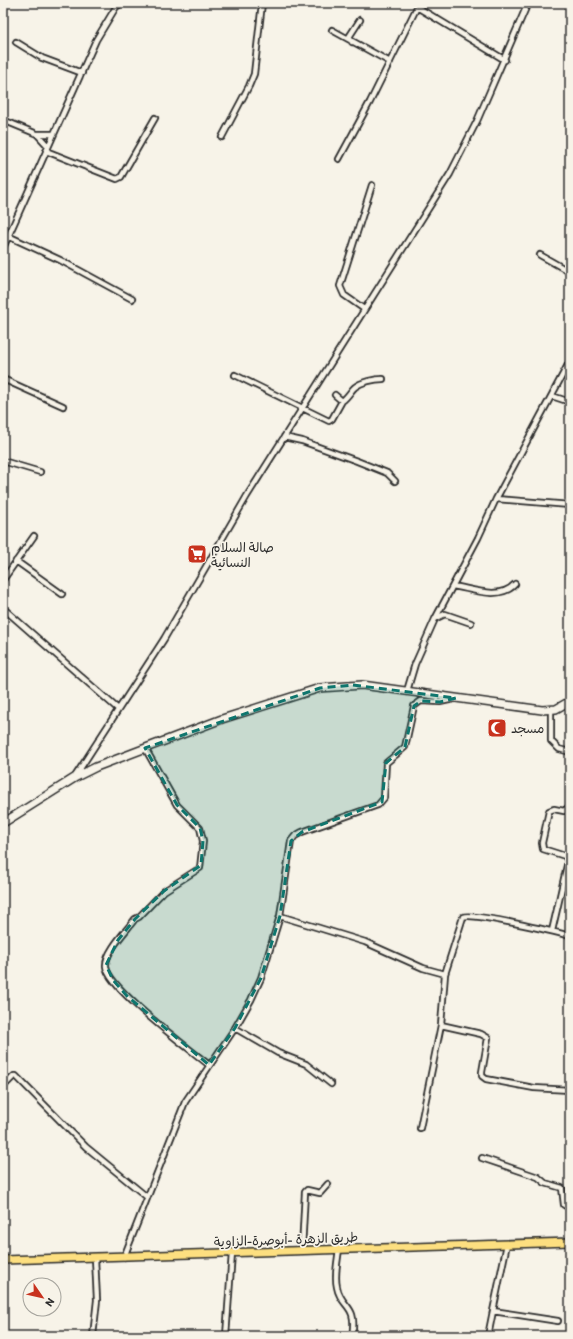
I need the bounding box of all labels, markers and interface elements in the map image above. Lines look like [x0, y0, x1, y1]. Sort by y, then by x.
place label: صالة السلام النسائية [211, 540, 274, 571]
supermarket icon: صالة السلام النسائية [186, 543, 208, 565]
mosque icon: مسجد [486, 717, 508, 739]
place label: مسجد [511, 721, 544, 737]
street label: طريق الزهرة -أبوصرة-الزاوية [214, 1229, 358, 1251]
north arrow [22, 1277, 62, 1317]
text: N [42, 1296, 57, 1309]

